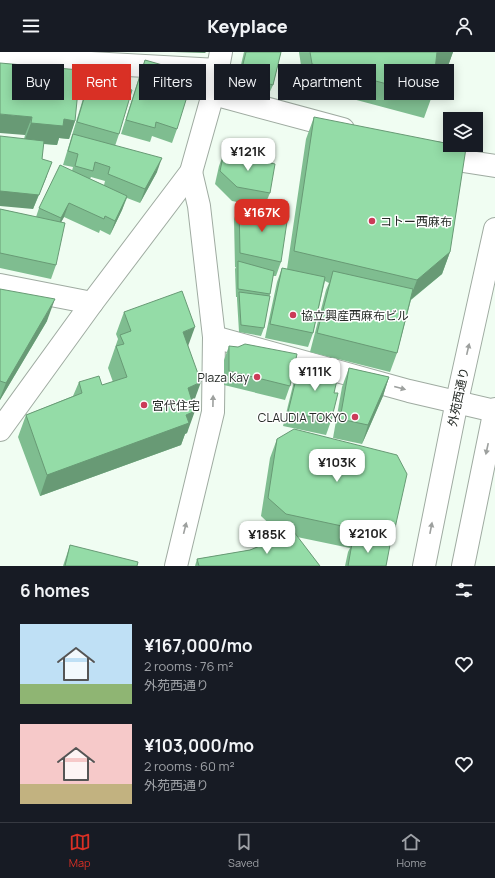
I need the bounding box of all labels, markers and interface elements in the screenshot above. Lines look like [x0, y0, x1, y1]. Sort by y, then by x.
text: Keyplace [207, 14, 288, 38]
icon: menu [20, 15, 42, 37]
icon: person [453, 15, 475, 37]
chip: Buy [12, 64, 64, 100]
chip: Rent [72, 64, 131, 100]
chip: Filters [139, 64, 206, 100]
chip: New [214, 64, 270, 100]
chip: Apartment [278, 64, 376, 100]
chip: House [384, 64, 454, 100]
map controls [443, 112, 483, 152]
button: layers [443, 112, 483, 152]
pin: ¥121K [220, 138, 276, 172]
text: ¥121K [230, 142, 266, 160]
pin: ¥167K [234, 199, 290, 233]
text: ¥167K [243, 203, 281, 221]
place label: コトー西麻布 [380, 213, 452, 230]
marker: コトー西麻布 [367, 216, 377, 226]
place label: 協立興産西麻布ビル [301, 307, 409, 324]
marker: 協立興産西麻布ビル [288, 310, 298, 320]
one-way arrow [466, 343, 472, 355]
pin: ¥111K [287, 358, 343, 392]
text: ¥111K [298, 362, 332, 380]
street label: 外苑西通り [443, 366, 473, 428]
place label: Plaza Kay [197, 369, 250, 386]
marker: Plaza Kay [252, 372, 262, 382]
one-way arrow [394, 386, 406, 392]
one-way arrow [210, 394, 216, 407]
place label: 宮代住宅 [152, 397, 200, 414]
marker: 宮代住宅 [139, 400, 149, 410]
place label: CLAUDIA TOKYO [258, 409, 347, 426]
marker: CLAUDIA TOKYO [350, 412, 360, 422]
one-way arrow [483, 443, 489, 455]
pin: ¥103K [309, 449, 365, 483]
text: ¥103K [318, 453, 356, 471]
pin: ¥210K [340, 520, 396, 554]
pin: ¥185K [239, 521, 295, 555]
one-way arrow [182, 522, 188, 534]
one-way arrow [429, 522, 435, 534]
text: ¥210K [349, 524, 387, 542]
text: ¥185K [248, 525, 286, 543]
text: 6 homes [20, 579, 90, 602]
icon: filters [453, 579, 475, 601]
text: ¥167,000/mo [144, 634, 252, 657]
icon: home [52, 640, 100, 688]
icon: heart [453, 653, 475, 675]
text: 2 rooms · 76 m² [144, 657, 233, 675]
text: 外苑西通り [144, 676, 209, 694]
text: ¥103,000/mo [144, 734, 254, 757]
icon: home [52, 740, 100, 788]
icon: heart [453, 753, 475, 775]
text: 2 rooms · 60 m² [144, 757, 235, 775]
text: 外苑西通り [144, 776, 209, 794]
tab: Map [69, 831, 91, 870]
tab: Saved [228, 831, 259, 870]
tab: Home [397, 831, 426, 870]

